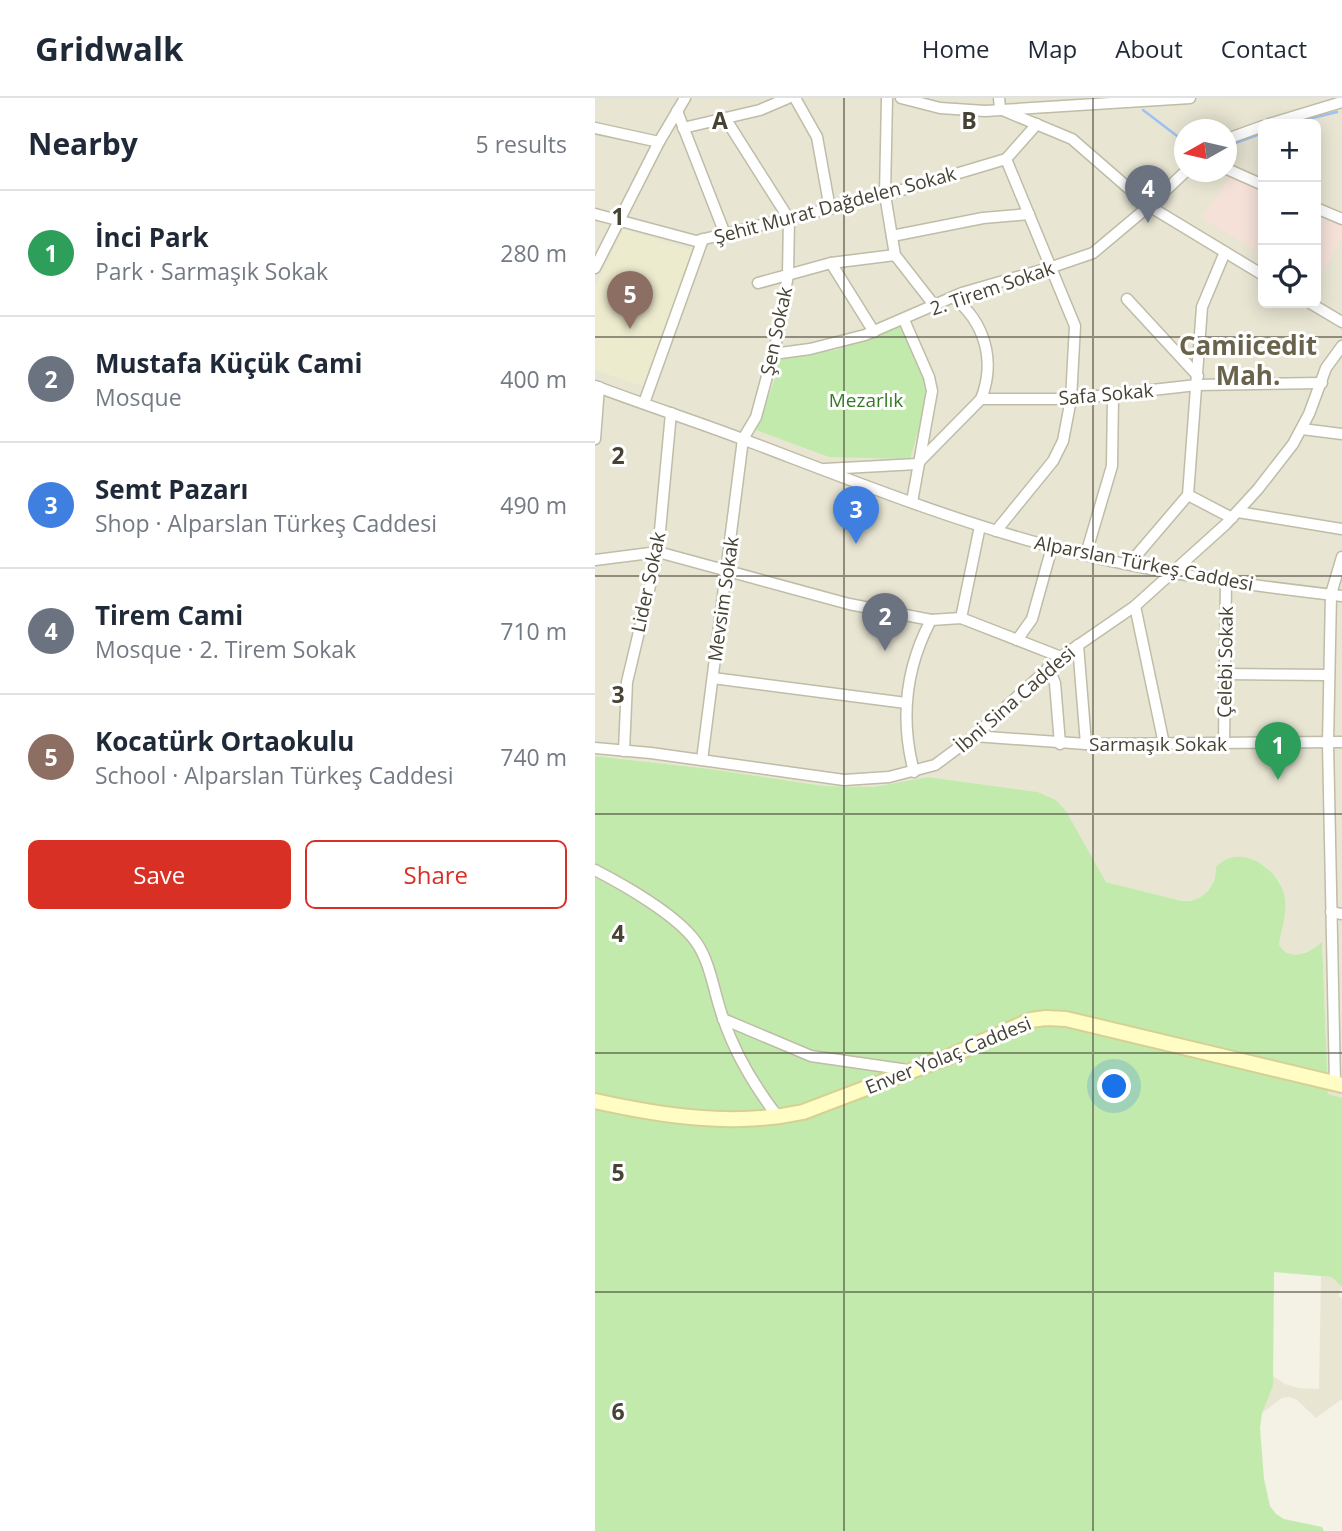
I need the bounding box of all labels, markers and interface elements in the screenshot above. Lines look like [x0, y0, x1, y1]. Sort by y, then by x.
text: Gridwalk [35, 26, 184, 71]
text: Home [922, 32, 990, 65]
text: Map [1028, 32, 1077, 65]
text: About [1115, 32, 1183, 65]
text: Contact [1221, 32, 1307, 65]
text: A [712, 104, 728, 136]
text: B [961, 104, 977, 136]
north arrow [1174, 119, 1237, 182]
map controls [1258, 119, 1321, 308]
button: + [1258, 119, 1321, 182]
text: Nearby [28, 123, 138, 164]
text: 5 results [476, 128, 567, 160]
street label: Şehit Murat Dağdelen Sokak [711, 160, 959, 250]
pin: 4 [1125, 165, 1171, 223]
button: − [1258, 182, 1321, 245]
text: 1 [611, 200, 625, 232]
text: İnci Park [95, 219, 209, 255]
text: 1 [44, 237, 58, 269]
text: 280 m [500, 237, 567, 269]
button: locate [1258, 245, 1321, 308]
text: Park · Sarmaşık Sokak [95, 255, 328, 287]
street label: 2. Tirem Sokak [927, 255, 1057, 321]
pin: 5 [607, 271, 653, 329]
street label: Şen Sokak [754, 284, 798, 378]
district label: Camiicedit Mah. [1179, 327, 1317, 393]
text: Mustafa Küçük Cami [95, 345, 362, 381]
text: 2 [44, 363, 58, 395]
text: 400 m [500, 363, 567, 395]
street label: Safa Sokak [1057, 377, 1155, 411]
text: Mosque [95, 381, 182, 413]
park label: Mezarlık [829, 387, 903, 413]
text: 2 [611, 439, 625, 471]
text: Semt Pazarı [95, 471, 248, 507]
pin: 3 [833, 486, 879, 544]
text: 3 [44, 489, 58, 521]
text: 490 m [500, 489, 567, 521]
text: Shop · Alparslan Türkeş Caddesi [95, 507, 437, 539]
street label: Lider Sokak [625, 529, 671, 635]
street label: Alparslan Türkeş Caddesi [1032, 529, 1256, 597]
street label: Mevsim Sokak [701, 535, 745, 663]
pin: 2 [862, 593, 908, 651]
text: Tirem Cami [95, 597, 243, 633]
street label: Çelebi Sokak [1211, 606, 1239, 718]
text: 4 [44, 615, 58, 647]
text: 710 m [500, 615, 567, 647]
text: Mosque · 2. Tirem Sokak [95, 633, 356, 665]
street label: İbni Sina Caddesi [949, 640, 1081, 758]
text: 3 [611, 678, 625, 710]
pin: 1 [1255, 722, 1301, 780]
text: Kocatürk Ortaokulu [95, 723, 354, 759]
street label: Sarmaşık Sokak [1089, 731, 1227, 757]
text: 5 [44, 741, 58, 773]
text: 740 m [500, 741, 567, 773]
text: School · Alparslan Türkeş Caddesi [95, 759, 454, 791]
button: Save [28, 840, 291, 909]
button: Share [305, 840, 567, 909]
text: 4 [611, 917, 625, 949]
street label: Enver Yolaç Caddesi [861, 1010, 1035, 1100]
your location [1097, 1069, 1131, 1103]
text: 5 [611, 1156, 625, 1188]
text: 6 [611, 1395, 625, 1427]

